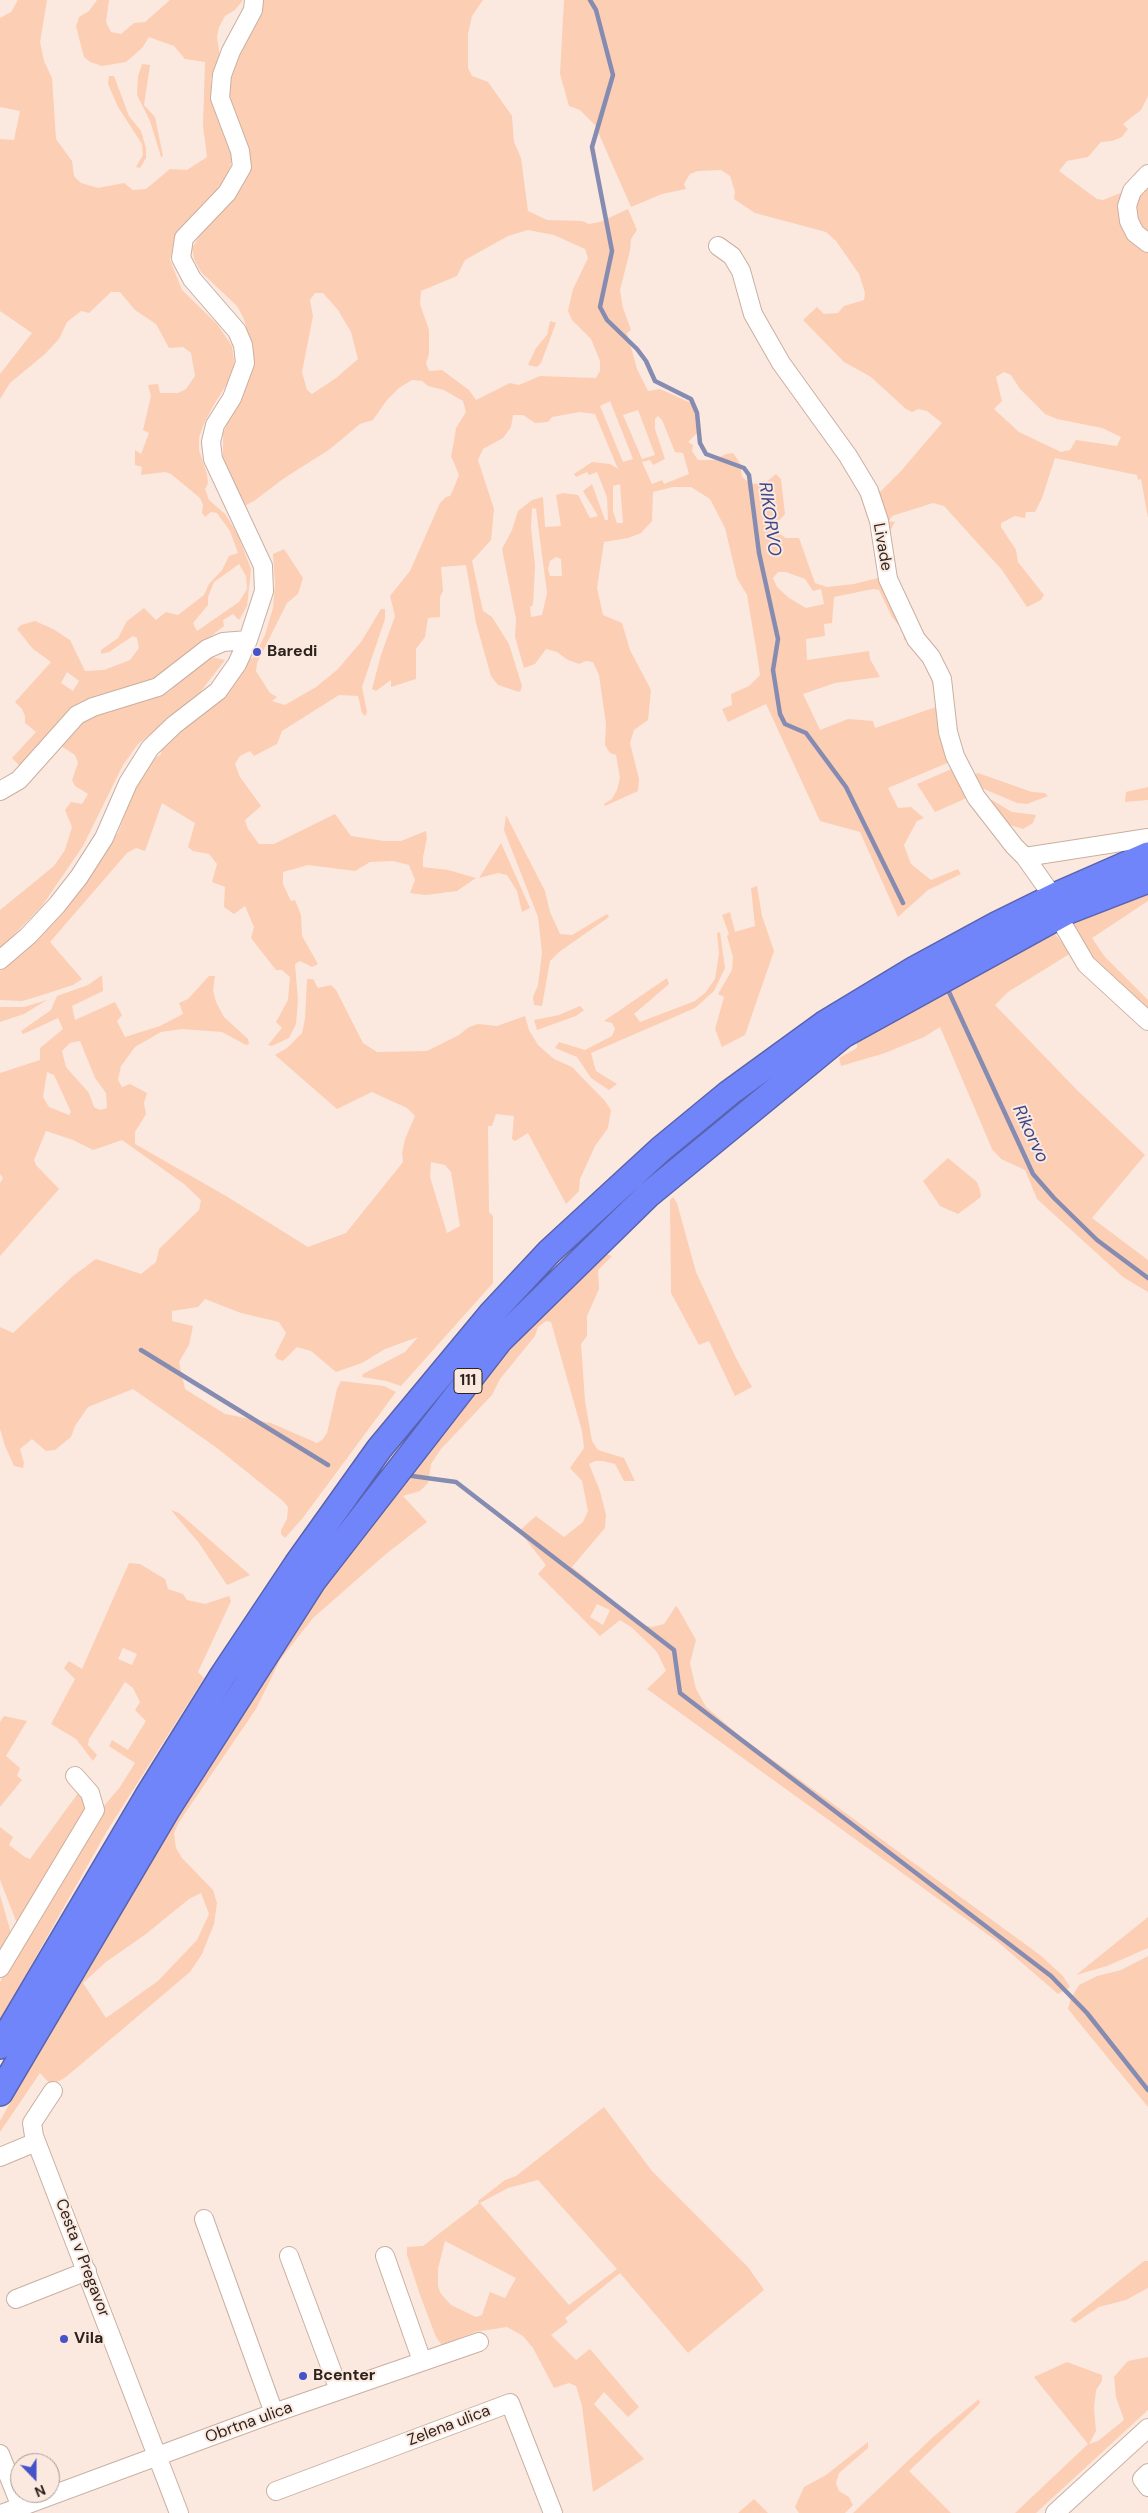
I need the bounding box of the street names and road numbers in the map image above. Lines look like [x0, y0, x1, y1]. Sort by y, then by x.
street label: Livade [868, 522, 896, 572]
road number: 111 [454, 1368, 482, 1394]
street label: Cesta v Pregavor [51, 2196, 113, 2320]
street label: Obrtna ulica [203, 2398, 295, 2448]
street label: Zelena ulica [405, 2401, 493, 2451]

